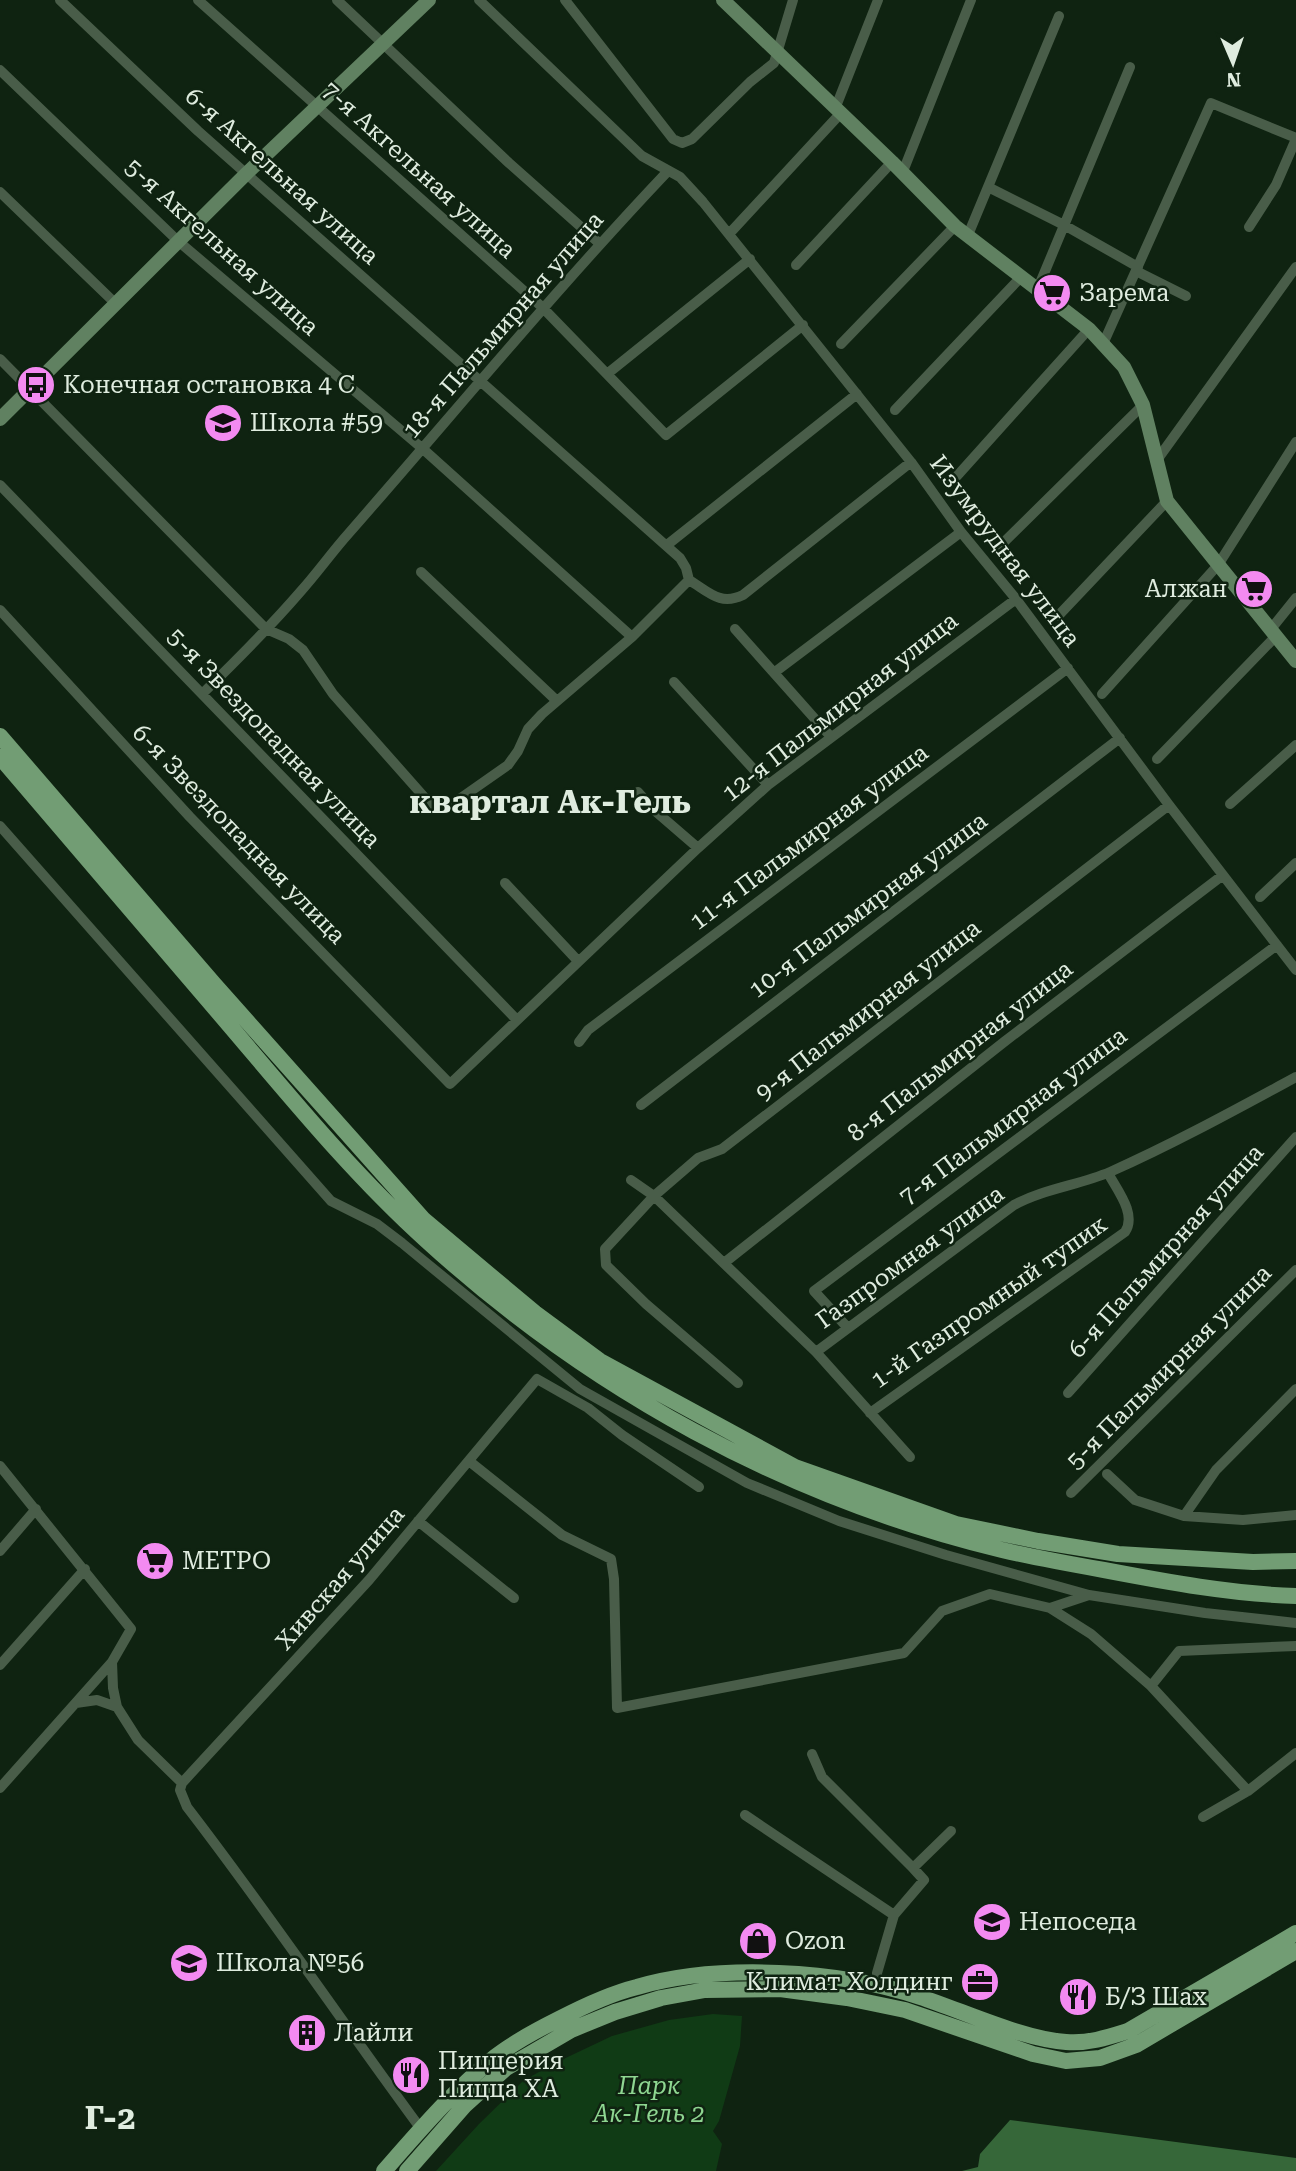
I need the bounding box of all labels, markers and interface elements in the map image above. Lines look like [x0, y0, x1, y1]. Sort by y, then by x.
north arrow [1198, 28, 1268, 98]
text: N [1225, 68, 1241, 91]
street label: 7-я Акгельная улица [317, 76, 521, 264]
street label: 6-я Акгельная улица [180, 82, 384, 270]
street label: 5-я Акгельная улица [120, 153, 324, 341]
street label: 18-я Пальмирная улица [397, 206, 609, 444]
supermarket icon: Зарема [1031, 272, 1073, 314]
place label: Зарема [1079, 279, 1169, 307]
bus stop icon: Конечная остановка 4 С [15, 364, 57, 406]
place label: Конечная остановка 4 С [63, 371, 355, 399]
school or university icon: Школа #59 [202, 402, 244, 444]
place label: Школа #59 [250, 409, 383, 437]
street label: Изумрудная улица [924, 450, 1086, 652]
supermarket icon: Алжан [1233, 568, 1275, 610]
place label: Алжан [1145, 575, 1227, 603]
street label: 12-я Пальмирная улица [717, 606, 963, 808]
street label: 5-я Звездопадная улица [162, 622, 386, 854]
street label: 6-я Звездопадная улица [127, 718, 351, 950]
street label: 11-я Пальмирная улица [684, 738, 934, 936]
district label: квартал Ак-Гель [410, 783, 691, 821]
street label: 10-я Пальмирная улица [743, 806, 993, 1004]
street label: 9-я Пальмирная улица [750, 914, 986, 1106]
street label: 8-я Пальмирная улица [842, 955, 1078, 1147]
street label: 7-я Пальмирная улица [894, 1021, 1132, 1211]
street label: 6-я Пальмирная улица [1063, 1139, 1269, 1363]
street label: Газпромная улица [811, 1180, 1009, 1334]
street label: 1-й Газпромный тупик [866, 1210, 1112, 1394]
street label: 5-я Пальмирная улица [1061, 1259, 1277, 1475]
street label: Хивская улица [270, 1500, 410, 1656]
supermarket icon: МЕТРО [134, 1540, 176, 1582]
place label: МЕТРО [182, 1547, 271, 1575]
school or university icon: Непоседа [971, 1901, 1013, 1943]
place label: Непоседа [1019, 1908, 1137, 1936]
shop icon: Ozon [737, 1920, 779, 1962]
place label: Ozon [785, 1927, 846, 1955]
school or university icon: Школа №56 [168, 1942, 210, 1984]
place label: Школа №56 [216, 1949, 364, 1977]
office icon: Климат Холдинг [959, 1961, 1001, 2003]
place label: Климат Холдинг [746, 1968, 953, 1996]
restaurant icon: Б/З Шах [1057, 1976, 1099, 2018]
place label: Б/З Шах [1105, 1983, 1207, 2011]
building icon: Лайли [286, 2012, 328, 2054]
place label: Лайли [334, 2019, 413, 2047]
place label: Пиццерия Пицца ХА [438, 2047, 563, 2103]
restaurant icon: Пиццерия Пицца ХА [390, 2054, 432, 2096]
park label: Парк Ак-Гель 2 [591, 2072, 705, 2128]
district label: Г-2 [85, 2099, 135, 2137]

